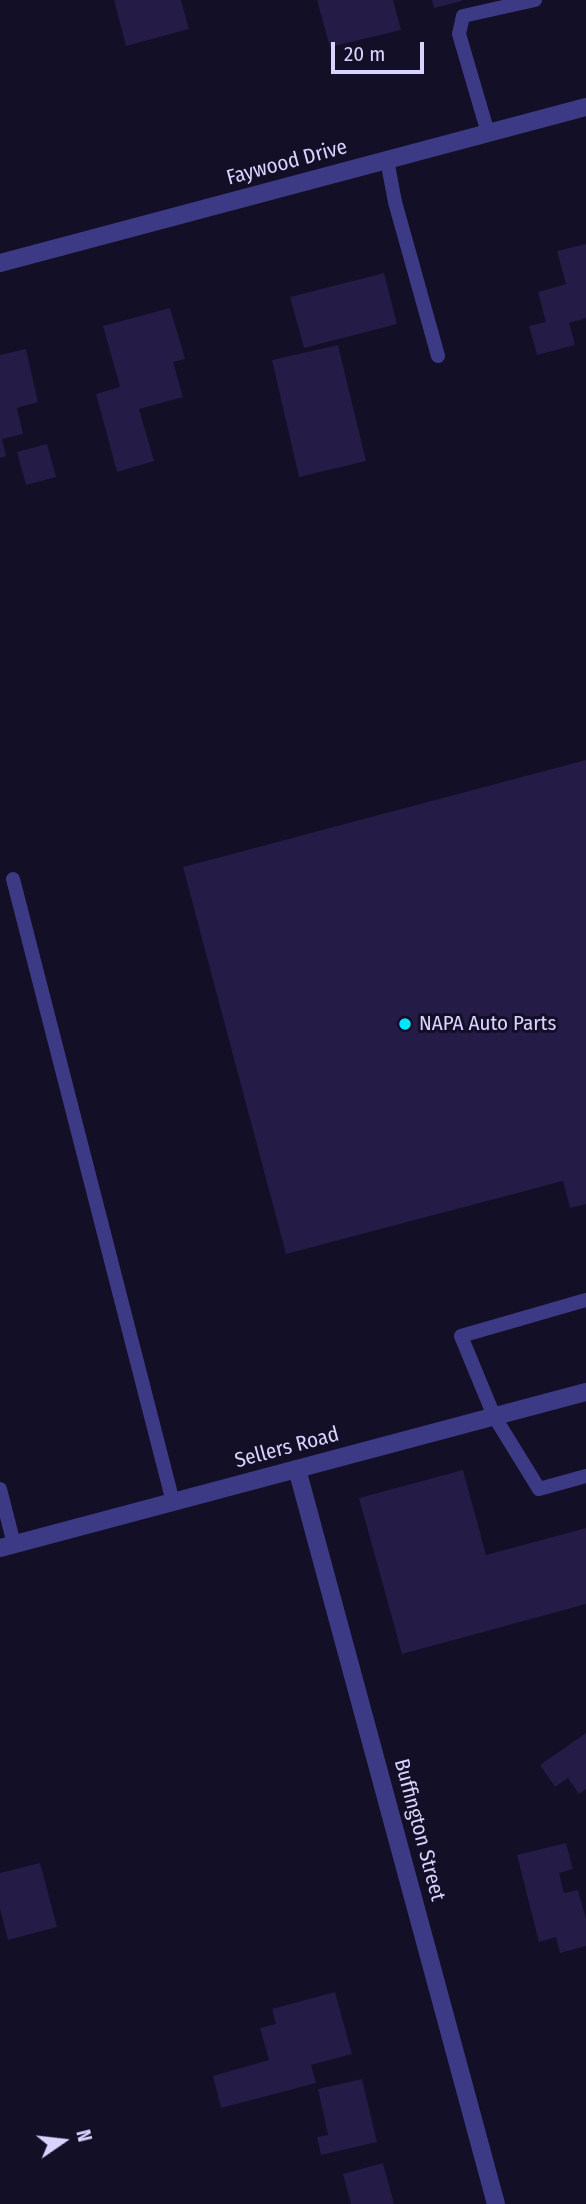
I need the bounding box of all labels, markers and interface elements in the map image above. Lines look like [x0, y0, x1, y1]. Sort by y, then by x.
scale bar [334, 28, 427, 72]
text: 20 m [344, 41, 385, 67]
street label: Faywood Drive [224, 135, 350, 191]
place label: NAPA Auto Parts [419, 1011, 556, 1037]
marker: NAPA Auto Parts [397, 1016, 413, 1032]
street label: Sellers Road [232, 1422, 342, 1474]
street label: Buffington Street [388, 1756, 450, 1904]
north arrow [28, 2106, 98, 2176]
text: N [71, 2127, 96, 2144]

